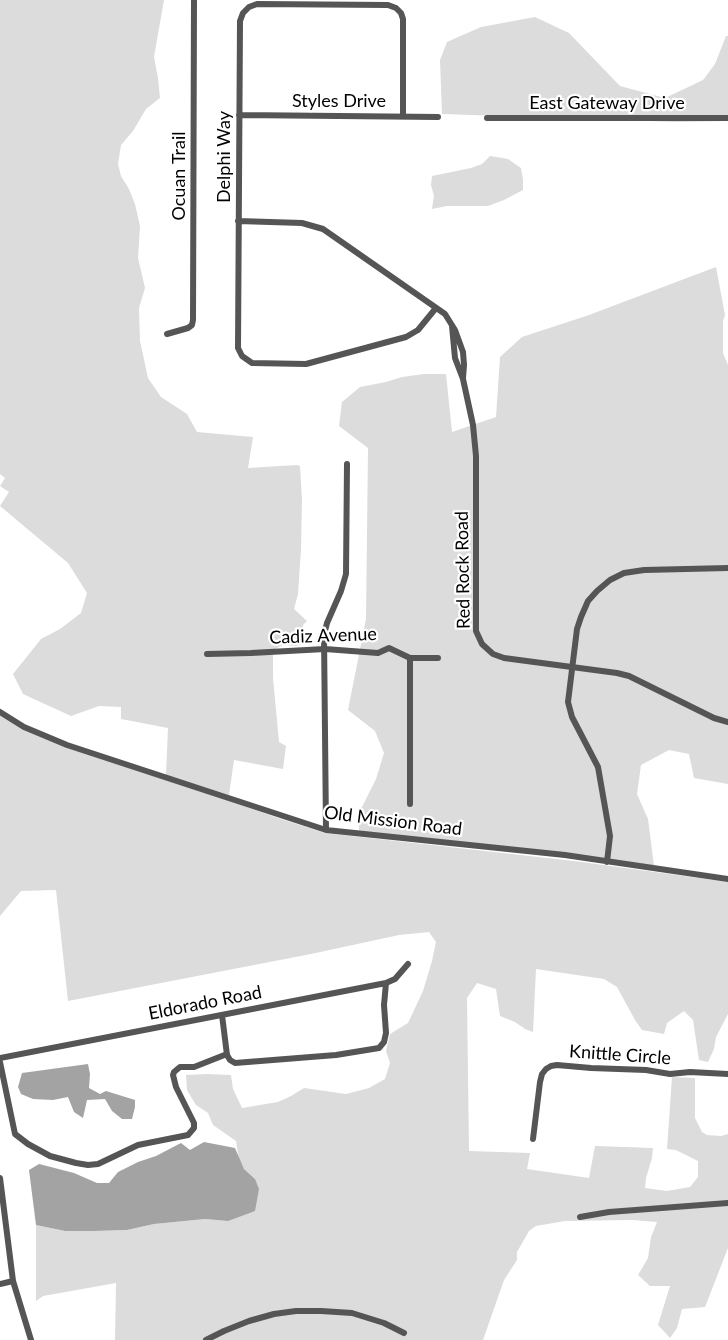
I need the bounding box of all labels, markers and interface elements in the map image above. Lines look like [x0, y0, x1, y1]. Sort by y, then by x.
street label: Styles Drive [292, 90, 386, 112]
street label: East Gateway Drive [529, 92, 685, 114]
street label: Delphi Way [213, 111, 235, 203]
street label: Ocuan Trail [168, 131, 190, 221]
street label: Red Rock Road [451, 511, 475, 629]
street label: Cadiz Avenue [269, 623, 377, 649]
street label: Old Mission Road [323, 802, 463, 840]
street label: Eldorado Road [146, 981, 264, 1025]
street label: Knittle Circle [568, 1041, 672, 1069]

